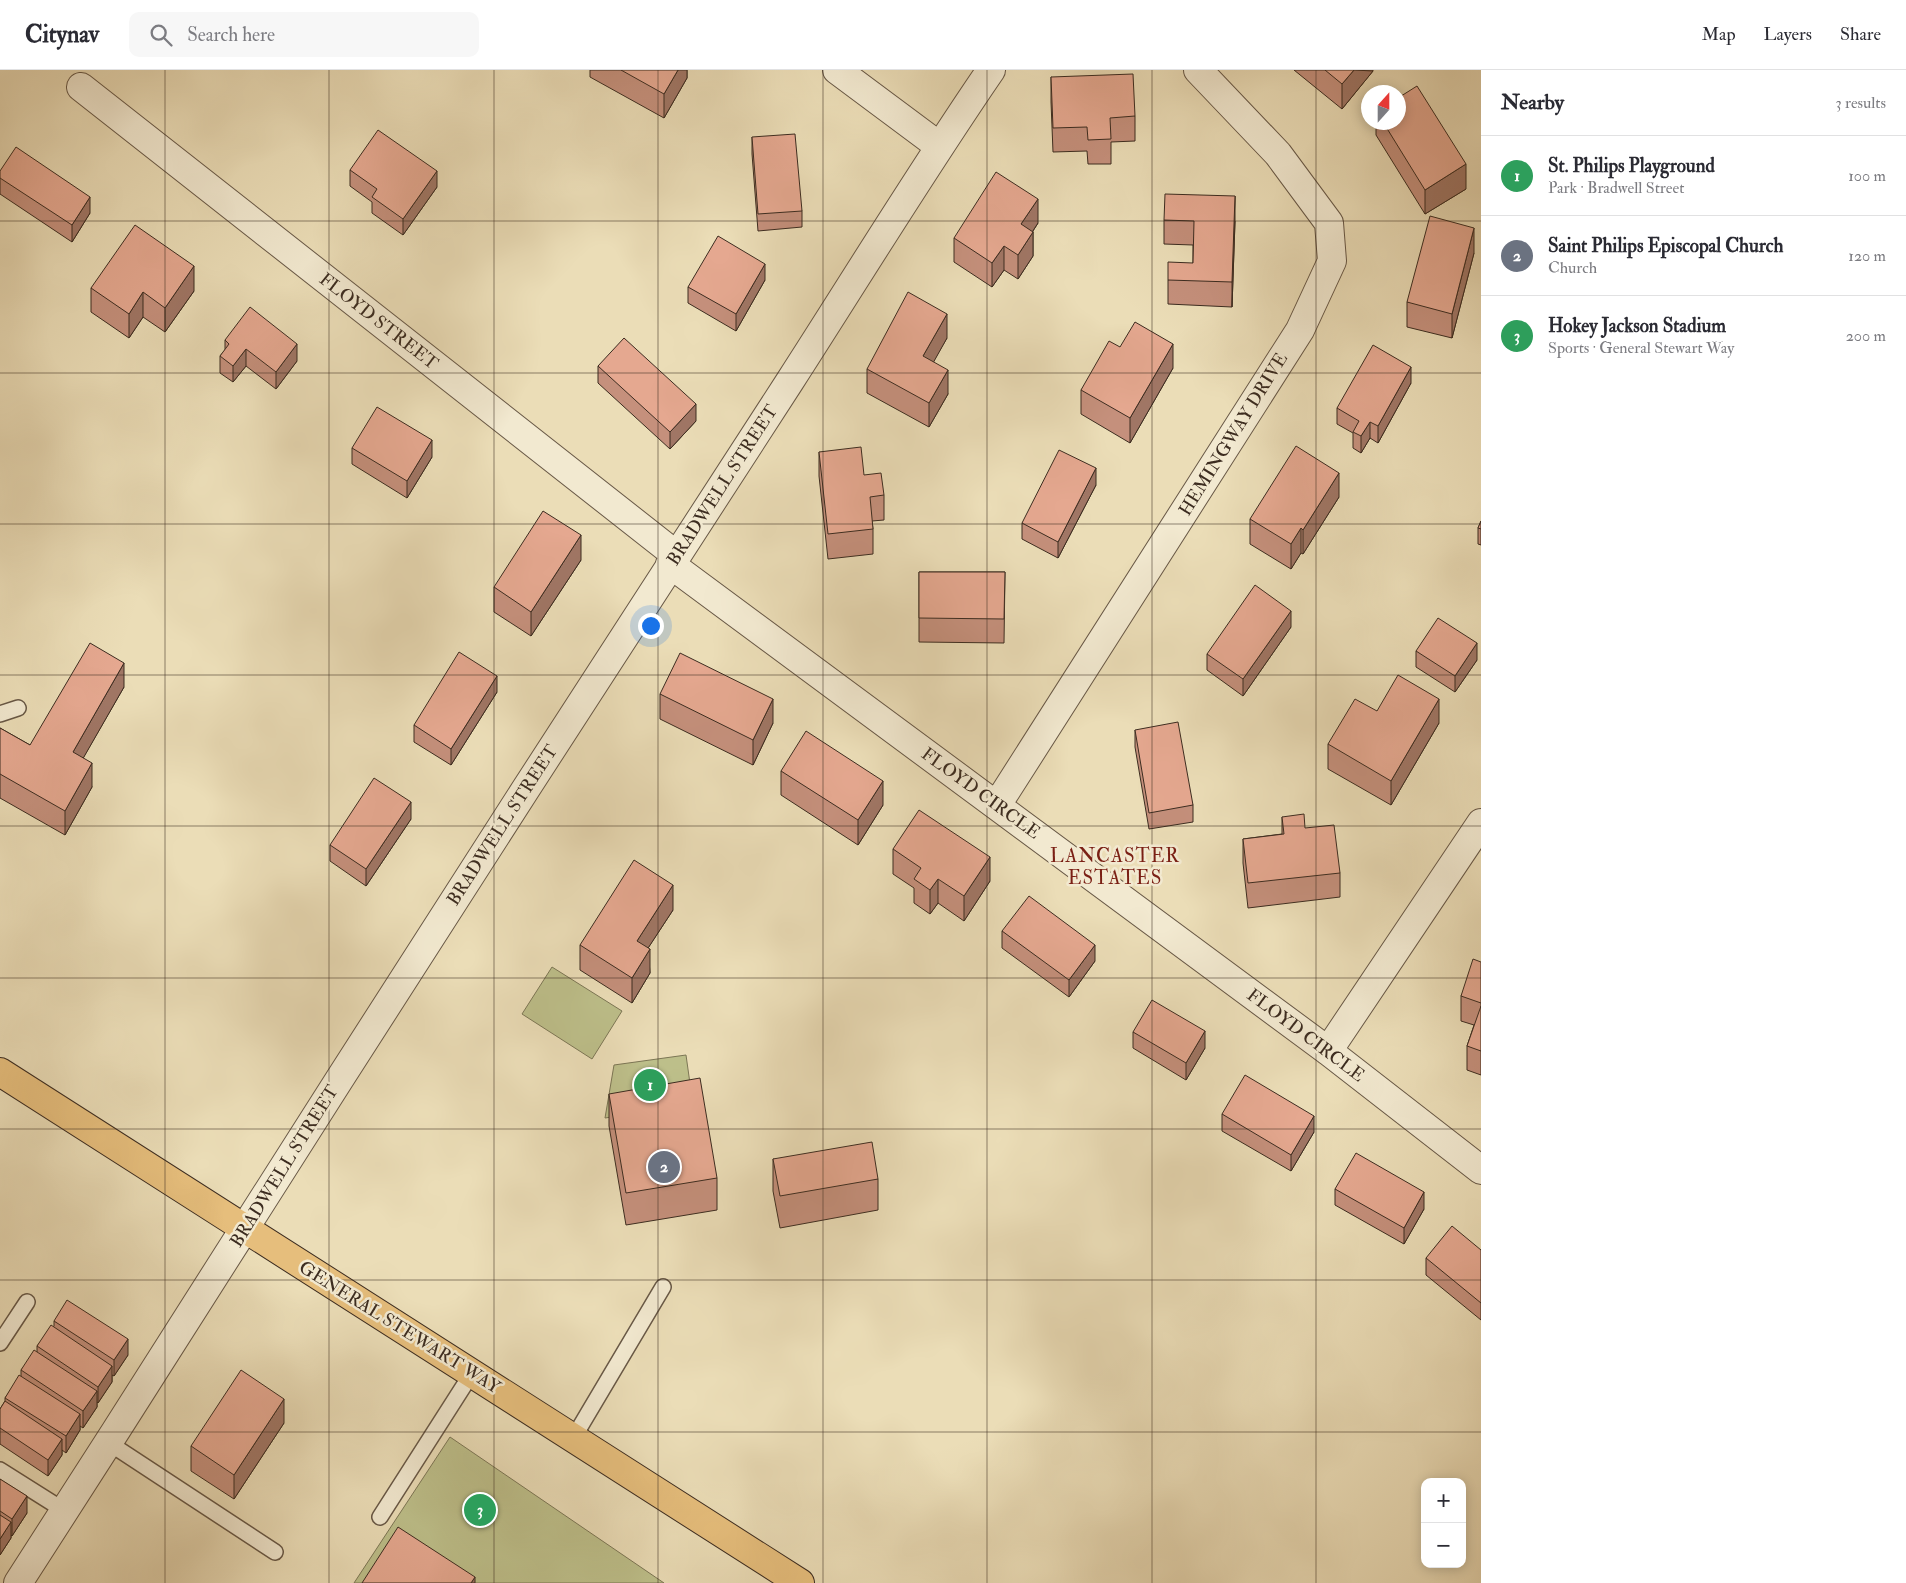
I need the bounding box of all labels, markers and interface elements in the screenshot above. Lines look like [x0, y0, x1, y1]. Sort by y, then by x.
search box [129, 12, 479, 57]
text: Citynav [25, 19, 99, 50]
icon: search [147, 21, 175, 49]
text: Search here [187, 23, 275, 47]
text: Map [1702, 23, 1736, 46]
text: Layers [1764, 23, 1812, 46]
text: Share [1840, 23, 1881, 46]
north arrow [1361, 85, 1406, 130]
text: Nearby [1501, 89, 1564, 116]
text: 3 results [1835, 93, 1886, 113]
text: St. Philips Playground [1548, 154, 1715, 178]
text: 1 [1514, 166, 1520, 186]
text: 100 m [1848, 166, 1886, 186]
text: Park · Bradwell Street [1548, 178, 1684, 198]
text: Saint Philips Episcopal Church [1548, 234, 1783, 258]
text: 2 [1513, 246, 1521, 266]
text: 120 m [1848, 246, 1886, 266]
text: Church [1548, 258, 1597, 278]
street label: FLOYD STREET [315, 268, 443, 375]
text: Hokey Jackson Stadium [1548, 314, 1726, 338]
text: 3 [1514, 326, 1520, 346]
text: 200 m [1846, 326, 1886, 346]
text: Sports · General Stewart Way [1548, 338, 1734, 358]
street label: HEMINGWAY DRIVE [1174, 348, 1293, 520]
street label: BRADWELL STREET [662, 400, 783, 570]
your location [638, 613, 664, 639]
street label: BRADWELL STREET [442, 740, 563, 910]
street label: FLOYD CIRCLE [917, 743, 1045, 844]
district label: LANCASTER ESTATES [1050, 844, 1180, 890]
street label: FLOYD CIRCLE [1242, 984, 1369, 1087]
pin: 1 [634, 1066, 666, 1104]
street label: BRADWELL STREET [225, 1080, 344, 1252]
pin: 2 [648, 1148, 680, 1186]
street label: GENERAL STEWART WAY [295, 1256, 505, 1399]
map controls [1421, 1478, 1466, 1568]
button: + [1421, 1478, 1466, 1523]
pin: 3 [464, 1491, 496, 1529]
button: − [1421, 1523, 1466, 1568]

